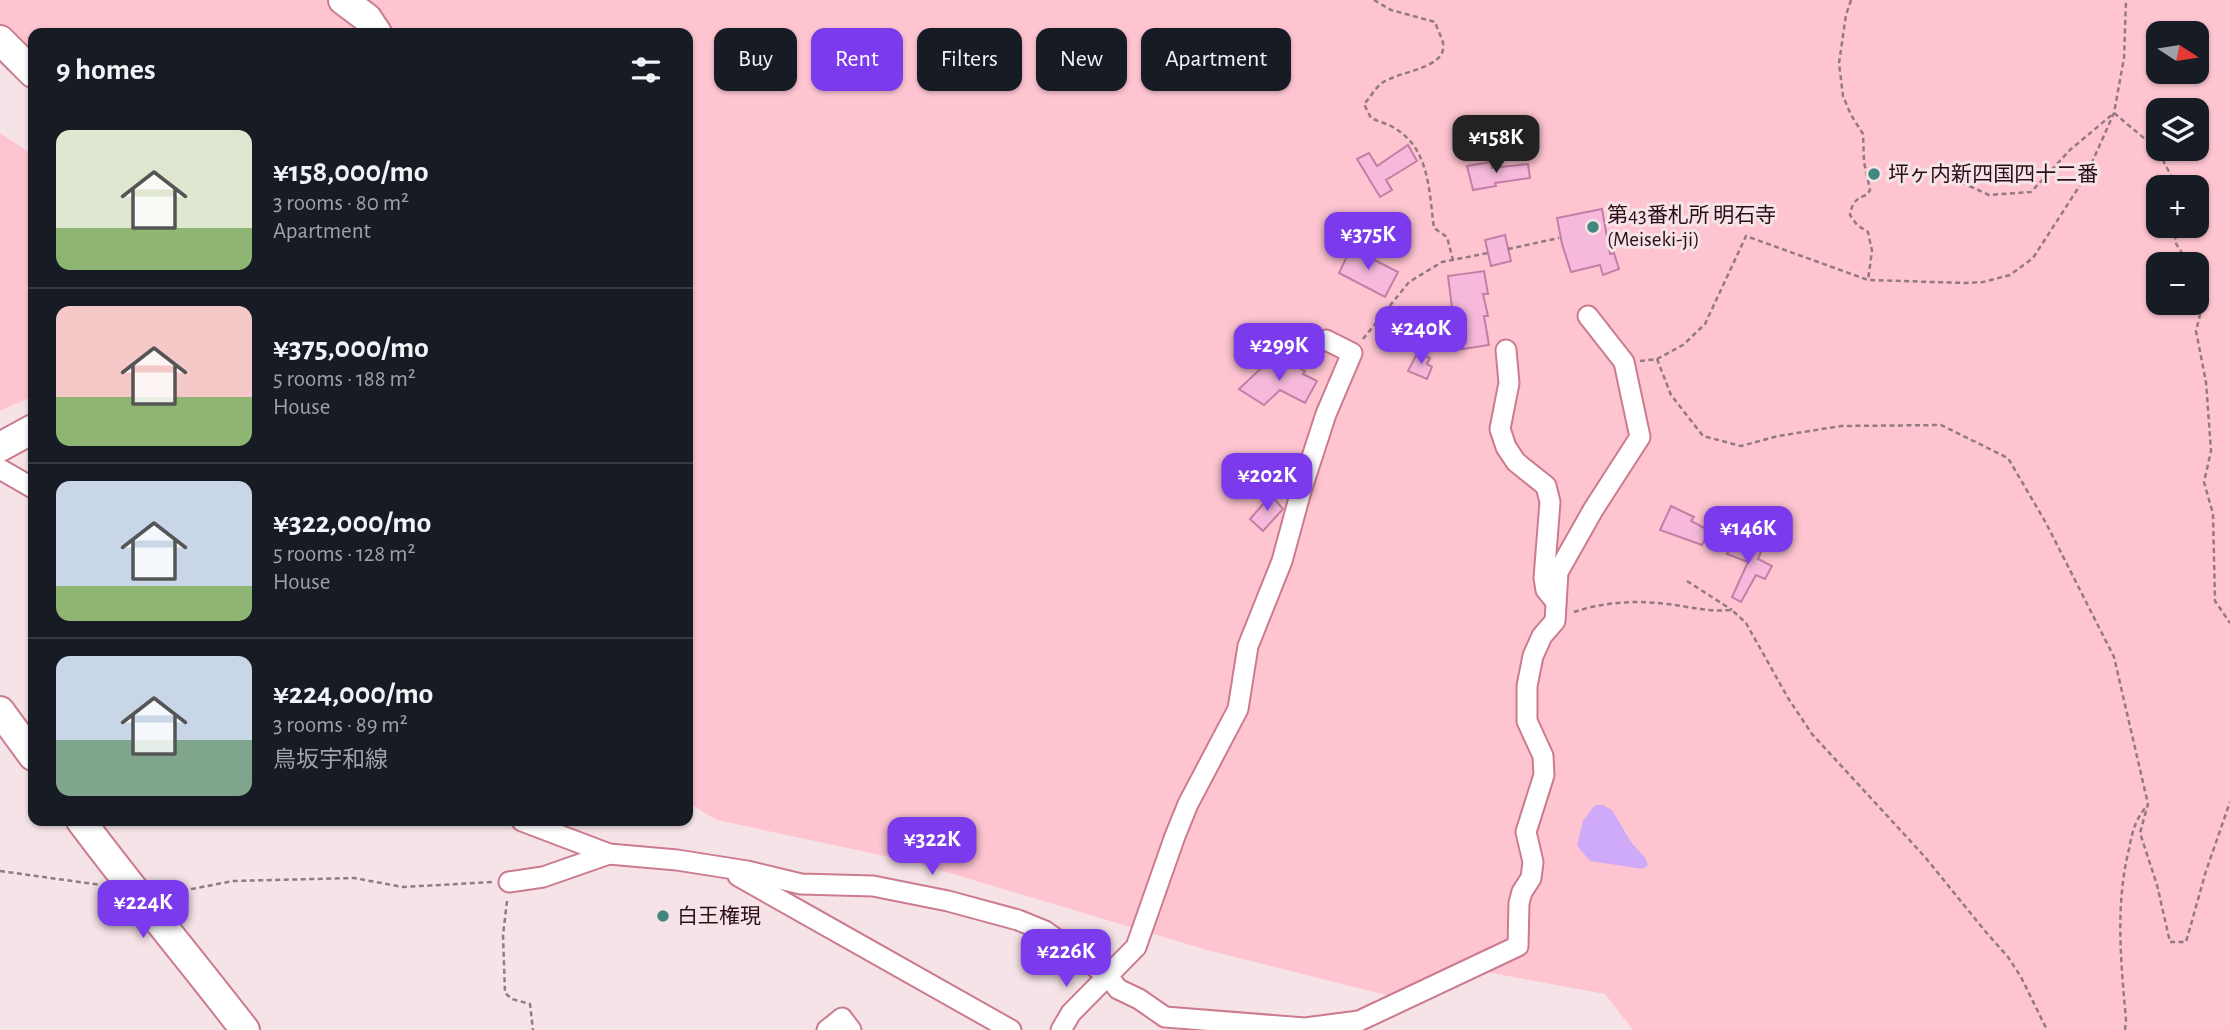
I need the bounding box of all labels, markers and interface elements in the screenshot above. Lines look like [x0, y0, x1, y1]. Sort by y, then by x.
north arrow [2146, 21, 2208, 84]
map controls [2146, 21, 2209, 315]
chip: Buy [714, 28, 797, 91]
chip: Rent [811, 28, 903, 91]
chip: Filters [917, 28, 1022, 91]
chip: New [1036, 28, 1127, 91]
chip: Apartment [1141, 28, 1291, 91]
icon: filters [627, 51, 665, 89]
text: 9 homes [56, 55, 156, 85]
button: layers [2146, 98, 2209, 161]
pin: ¥158K [1447, 116, 1545, 175]
text: ¥158K [1468, 126, 1524, 149]
text: ¥158,000/mo [273, 157, 429, 187]
icon: home [112, 158, 196, 242]
place label: 坪ヶ内新四国四十二番 [1888, 163, 2098, 185]
marker: 坪ヶ内新四国四十二番 [1866, 166, 1882, 182]
button: + [2146, 175, 2209, 238]
text: 3 rooms · 80 m² [273, 192, 409, 215]
place label: 第43番札所 明石寺 (Meiseki-ji) [1607, 204, 1776, 250]
pin: ¥375K [1319, 212, 1417, 272]
marker: 第43番札所 明石寺 (Meiseki-ji) [1585, 219, 1601, 235]
text: Apartment [273, 220, 371, 243]
text: ¥375K [1340, 223, 1396, 246]
button: − [2146, 252, 2209, 315]
pin: ¥240K [1372, 306, 1470, 366]
text: ¥240K [1391, 317, 1451, 340]
pin: ¥299K [1230, 324, 1328, 383]
text: ¥375,000/mo [273, 333, 429, 363]
icon: home [112, 334, 196, 418]
text: ¥299K [1250, 334, 1308, 357]
text: 5 rooms · 188 m² [273, 368, 416, 391]
text: House [273, 396, 330, 419]
pin: ¥202K [1218, 454, 1316, 513]
text: ¥202K [1237, 464, 1297, 487]
pin: ¥146K [1699, 506, 1797, 566]
text: ¥322,000/mo [273, 508, 431, 538]
icon: home [112, 509, 196, 593]
text: ¥146K [1720, 517, 1776, 540]
text: 5 rooms · 128 m² [273, 543, 415, 566]
text: House [273, 571, 330, 594]
text: ¥224,000/mo [273, 679, 433, 709]
icon: home [112, 684, 196, 768]
text: 3 rooms · 89 m² [273, 714, 408, 737]
text: 鳥坂宇和線 [273, 749, 388, 772]
pin: ¥322K [883, 818, 981, 877]
text: ¥322K [903, 828, 961, 851]
pin: ¥224K [94, 880, 192, 940]
text: ¥224K [114, 891, 172, 914]
place label: 白王権現 [677, 905, 761, 927]
marker: 白王権現 [655, 908, 671, 924]
pin: ¥226K [1017, 930, 1115, 989]
text: ¥226K [1037, 940, 1095, 963]

